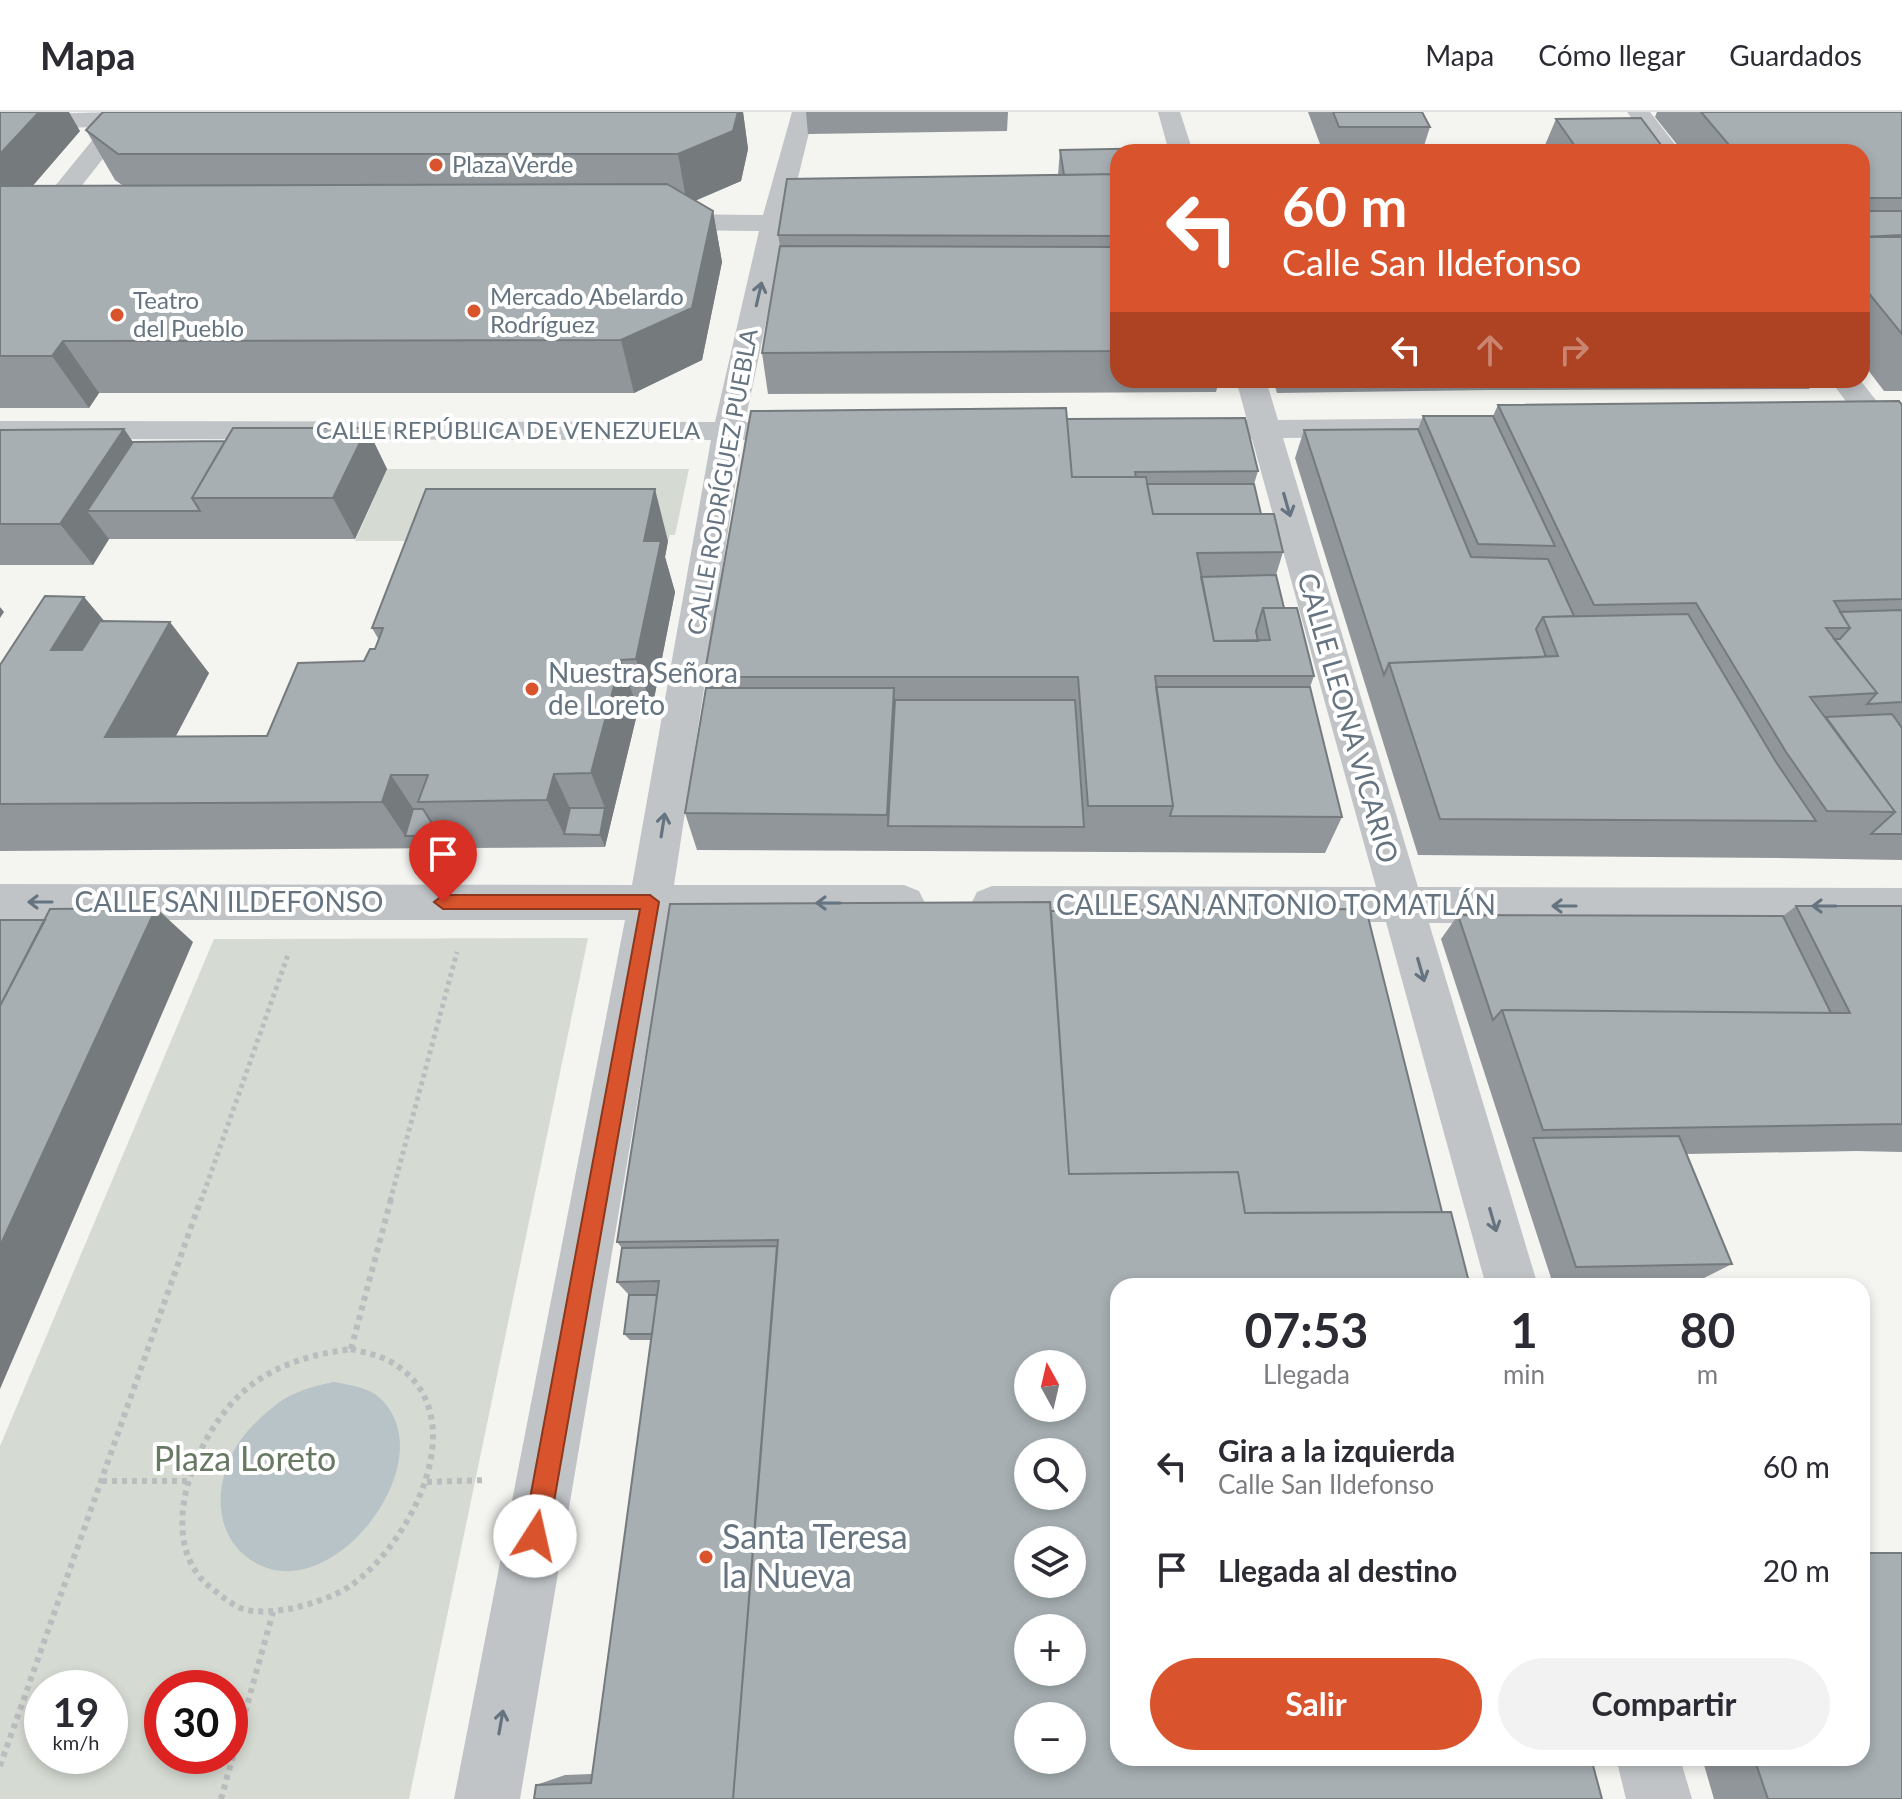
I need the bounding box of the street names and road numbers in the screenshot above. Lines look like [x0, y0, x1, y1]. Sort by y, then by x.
street label: CALLE RODRÍGUEZ PUEBLA [680, 326, 763, 637]
street label: CALLE REPÚBLICA DE VENEZUELA [316, 415, 701, 444]
street label: CALLE LEONA VICARIO [1291, 569, 1407, 867]
street label: CALLE SAN ILDEFONSO [75, 884, 383, 918]
street label: CALLE SAN ANTONIO TOMATLÁN [1056, 887, 1496, 921]

